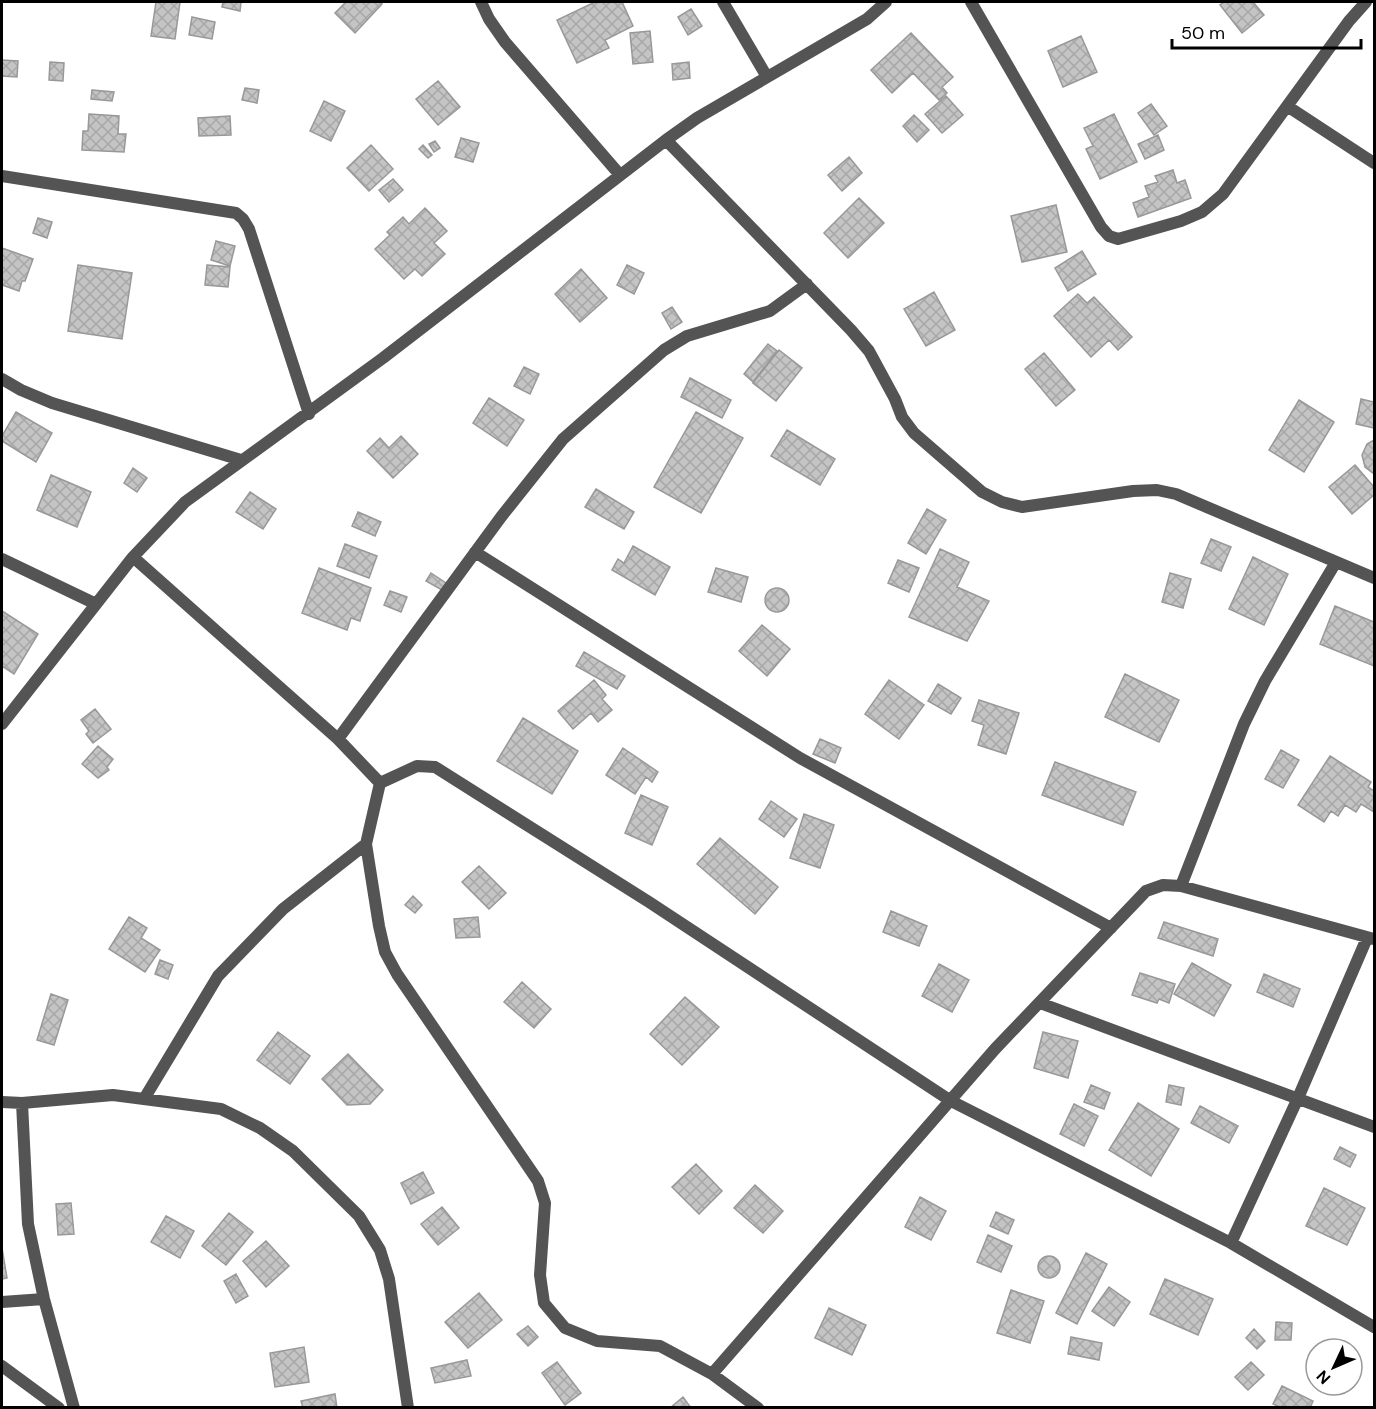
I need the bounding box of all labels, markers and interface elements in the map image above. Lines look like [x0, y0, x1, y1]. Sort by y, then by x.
scale bar [1172, 12, 1361, 50]
text: 50 m [1181, 21, 1225, 45]
north arrow [1304, 1337, 1364, 1397]
text: N [1312, 1366, 1335, 1389]

